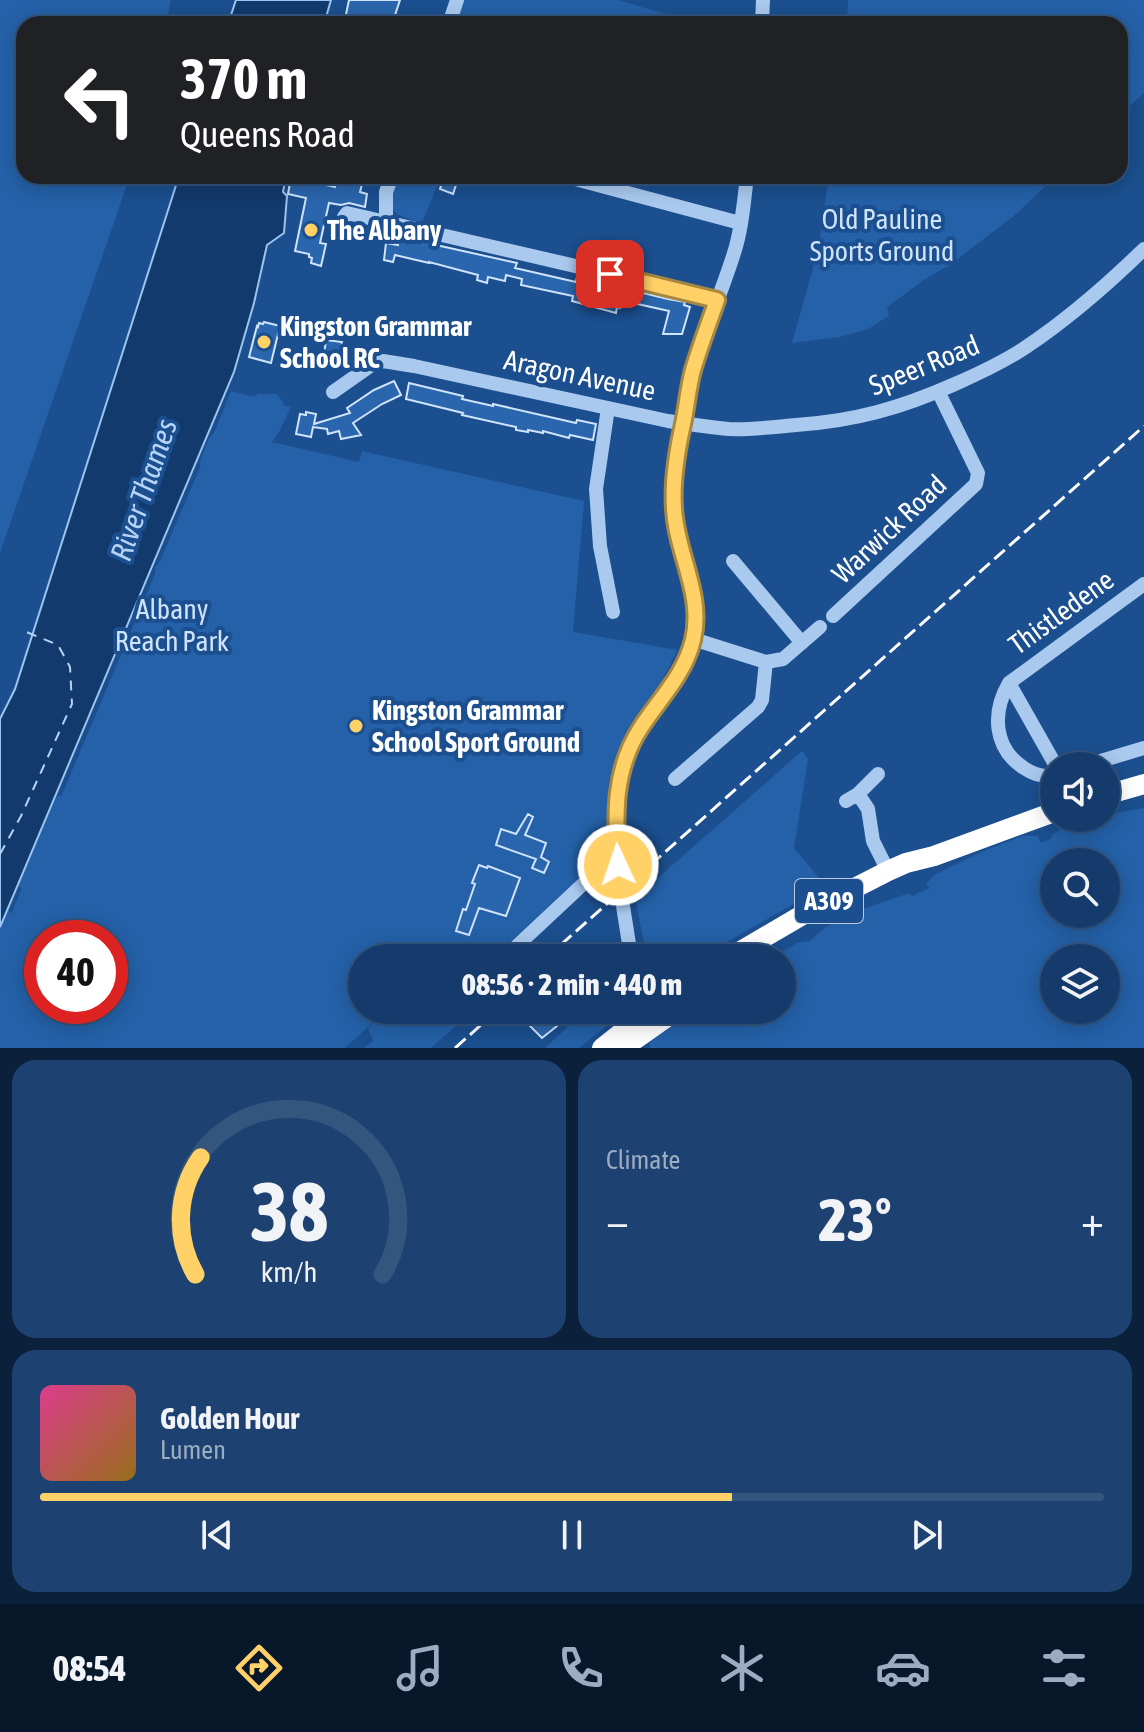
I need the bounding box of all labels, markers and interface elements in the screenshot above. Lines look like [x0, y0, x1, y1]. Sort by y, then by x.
text: 370 m [180, 47, 307, 111]
icon: left [48, 48, 152, 152]
text: Queens Road [180, 113, 355, 155]
park label: Old Pauline Sports Ground [810, 203, 954, 267]
place label: The Albany [327, 214, 442, 246]
marker: The Albany [302, 221, 320, 239]
pin [576, 240, 644, 308]
icon: arrive [588, 252, 632, 296]
place label: Kingston Grammar School RC [280, 310, 472, 374]
street label: Speer Road [864, 328, 984, 402]
marker: Kingston Grammar School RC [255, 333, 273, 351]
street label: Aragon Avenue [501, 343, 659, 407]
water label: River Thames [103, 414, 183, 565]
street label: Warwick Road [825, 468, 953, 590]
street label: Thistledene [1002, 563, 1120, 661]
park label: Albany Reach Park [115, 593, 229, 657]
place label: Kingston Grammar School Sport Ground [372, 694, 580, 758]
marker: Kingston Grammar School Sport Ground [347, 717, 365, 735]
map controls [1040, 752, 1120, 1024]
button: sound [1040, 752, 1120, 832]
position arrow [576, 823, 660, 907]
button: search [1040, 848, 1120, 928]
road number: A309 [795, 879, 863, 923]
speed limit sign: 40 [24, 920, 128, 1024]
button: layers [1040, 944, 1120, 1024]
text: 08:56 · 2 min · 440 m [462, 967, 682, 1001]
text: Climate [606, 1145, 680, 1175]
text: 38 [250, 1163, 328, 1259]
text: 23° [819, 1185, 891, 1254]
text: − [606, 1195, 629, 1245]
text: + [1081, 1195, 1104, 1245]
text: km/h [261, 1255, 317, 1288]
text: Golden Hour [160, 1401, 299, 1435]
text: Lumen [160, 1435, 226, 1465]
icon: previous [195, 1513, 239, 1557]
icon: pause [550, 1513, 594, 1557]
icon: next [905, 1513, 949, 1557]
icon: directions [231, 1640, 287, 1696]
icon: music [392, 1640, 448, 1696]
icon: phone [553, 1640, 609, 1696]
icon: climate [714, 1640, 770, 1696]
icon: car [875, 1640, 931, 1696]
icon: filters [1036, 1640, 1092, 1696]
text: 08:54 [52, 1647, 127, 1689]

